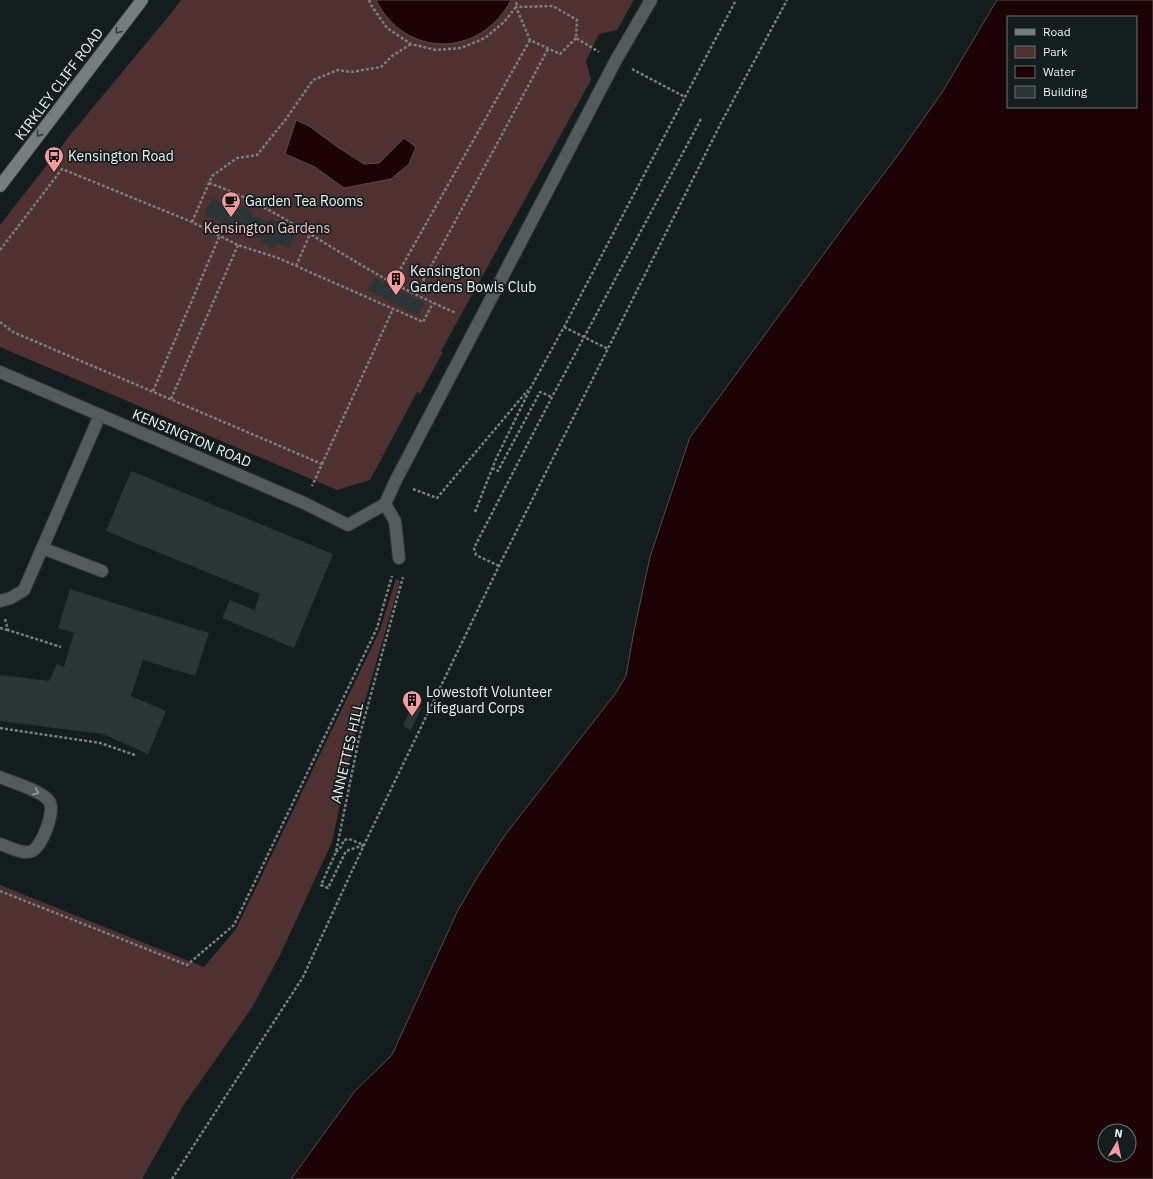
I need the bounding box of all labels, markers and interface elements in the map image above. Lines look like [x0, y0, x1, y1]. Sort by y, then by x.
legend [1007, 16, 1137, 108]
street label: KIRKLEY CLIFF ROAD [11, 24, 107, 144]
text: Road [1043, 24, 1071, 39]
one-way arrow [115, 27, 123, 34]
text: Park [1043, 44, 1068, 59]
text: Water [1043, 64, 1076, 79]
text: Building [1043, 84, 1088, 99]
one-way arrow [37, 130, 44, 137]
bus stop icon: Kensington Road [43, 145, 65, 173]
place label: Kensington Road [68, 147, 174, 165]
cafe icon: Garden Tea Rooms [220, 190, 242, 218]
place label: Garden Tea Rooms [245, 192, 364, 210]
park label: Kensington Gardens [204, 219, 330, 237]
place label: Kensington Gardens Bowls Club [410, 262, 536, 296]
building icon: Kensington Gardens Bowls Club [385, 268, 407, 296]
street label: KENSINGTON ROAD [130, 405, 254, 471]
place label: Lowestoft Volunteer Lifeguard Corps [426, 683, 552, 717]
building icon: Lowestoft Volunteer Lifeguard Corps [401, 689, 423, 717]
street label: ANNETTES HILL [327, 701, 367, 805]
one-way arrow [32, 787, 39, 795]
north arrow [1097, 1123, 1137, 1163]
text: N [1114, 1126, 1124, 1141]

